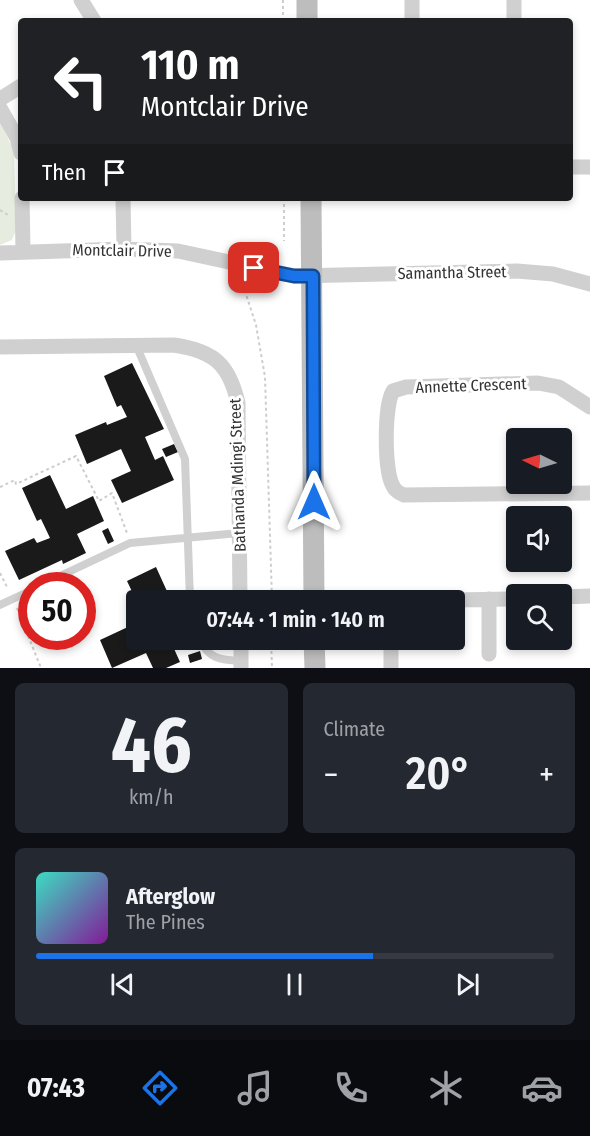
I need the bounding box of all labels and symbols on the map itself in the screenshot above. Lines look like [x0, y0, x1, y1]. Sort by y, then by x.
street label: Montclair Drive [72, 240, 172, 261]
pin [228, 242, 279, 293]
street label: Samantha Street [397, 262, 507, 283]
street label: Annette Crescent [415, 374, 528, 397]
street label: Bathanda Mdingi Street [225, 397, 250, 552]
north arrow [506, 428, 572, 494]
position arrow [282, 470, 346, 534]
speed limit sign: 50 [18, 572, 96, 650]

